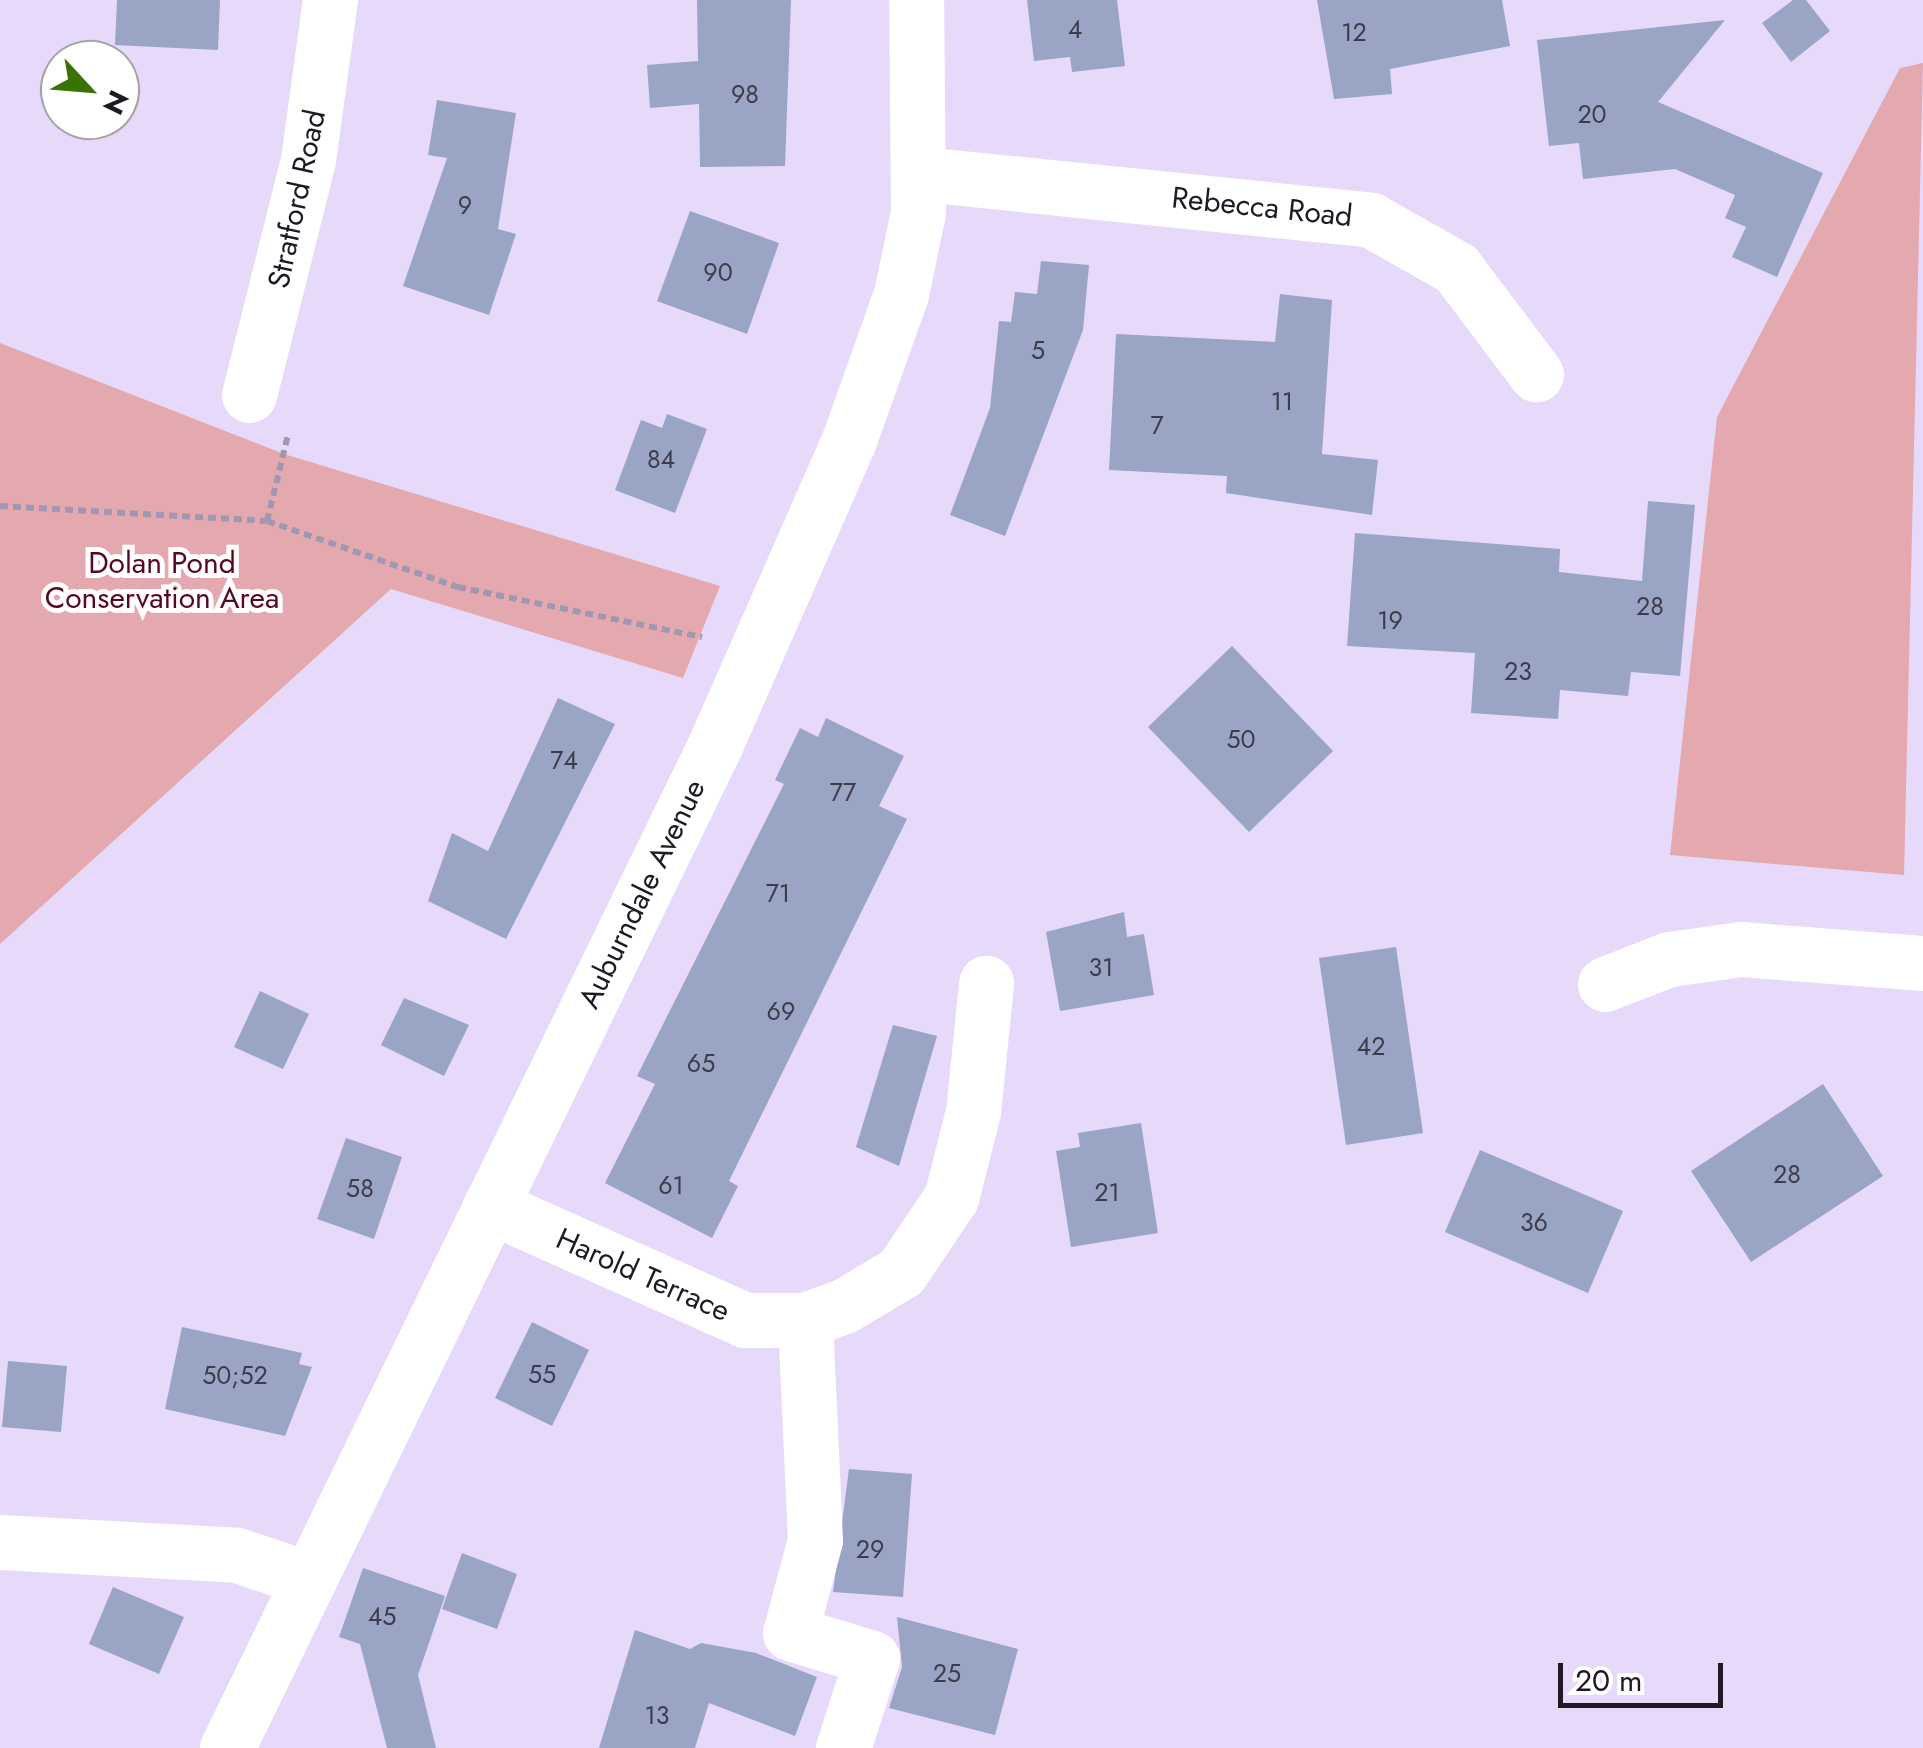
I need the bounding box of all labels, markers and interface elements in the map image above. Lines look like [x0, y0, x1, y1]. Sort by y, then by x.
house number: 4 [1068, 14, 1082, 44]
house number: 12 [1341, 17, 1367, 47]
north arrow [40, 40, 140, 140]
house number: 98 [731, 79, 759, 109]
text: N [92, 84, 139, 121]
house number: 20 [1577, 99, 1607, 129]
street label: Stratford Road [261, 106, 333, 292]
street label: Rebecca Road [1170, 180, 1354, 234]
house number: 9 [458, 190, 472, 220]
house number: 90 [703, 257, 733, 287]
house number: 5 [1031, 335, 1045, 365]
house number: 11 [1271, 386, 1293, 416]
house number: 7 [1150, 410, 1164, 440]
house number: 84 [647, 444, 675, 474]
park label: Dolan Pond Conservation Area [45, 545, 279, 616]
house number: 28 [1636, 591, 1664, 621]
house number: 19 [1377, 605, 1403, 635]
house number: 23 [1504, 656, 1532, 686]
house number: 50 [1226, 724, 1256, 754]
house number: 74 [550, 745, 578, 775]
street label: Auburndale Avenue [571, 774, 713, 1014]
house number: 77 [830, 777, 856, 807]
house number: 71 [766, 878, 790, 908]
house number: 31 [1089, 952, 1113, 982]
house number: 69 [767, 996, 795, 1026]
house number: 42 [1357, 1031, 1385, 1061]
house number: 65 [687, 1048, 715, 1078]
house number: 28 [1773, 1159, 1801, 1189]
house number: 61 [658, 1170, 684, 1200]
house number: 58 [346, 1173, 374, 1203]
house number: 21 [1094, 1177, 1120, 1207]
house number: 36 [1520, 1207, 1548, 1237]
street label: Harold Terrace [551, 1221, 735, 1329]
house number: 55 [528, 1359, 556, 1389]
house number: 50;52 [202, 1360, 268, 1390]
house number: 29 [856, 1534, 884, 1564]
house number: 45 [368, 1601, 396, 1631]
scale bar [1563, 1643, 1728, 1705]
house number: 25 [933, 1658, 961, 1688]
text: 20 m [1575, 1659, 1642, 1702]
house number: 13 [645, 1700, 669, 1730]

